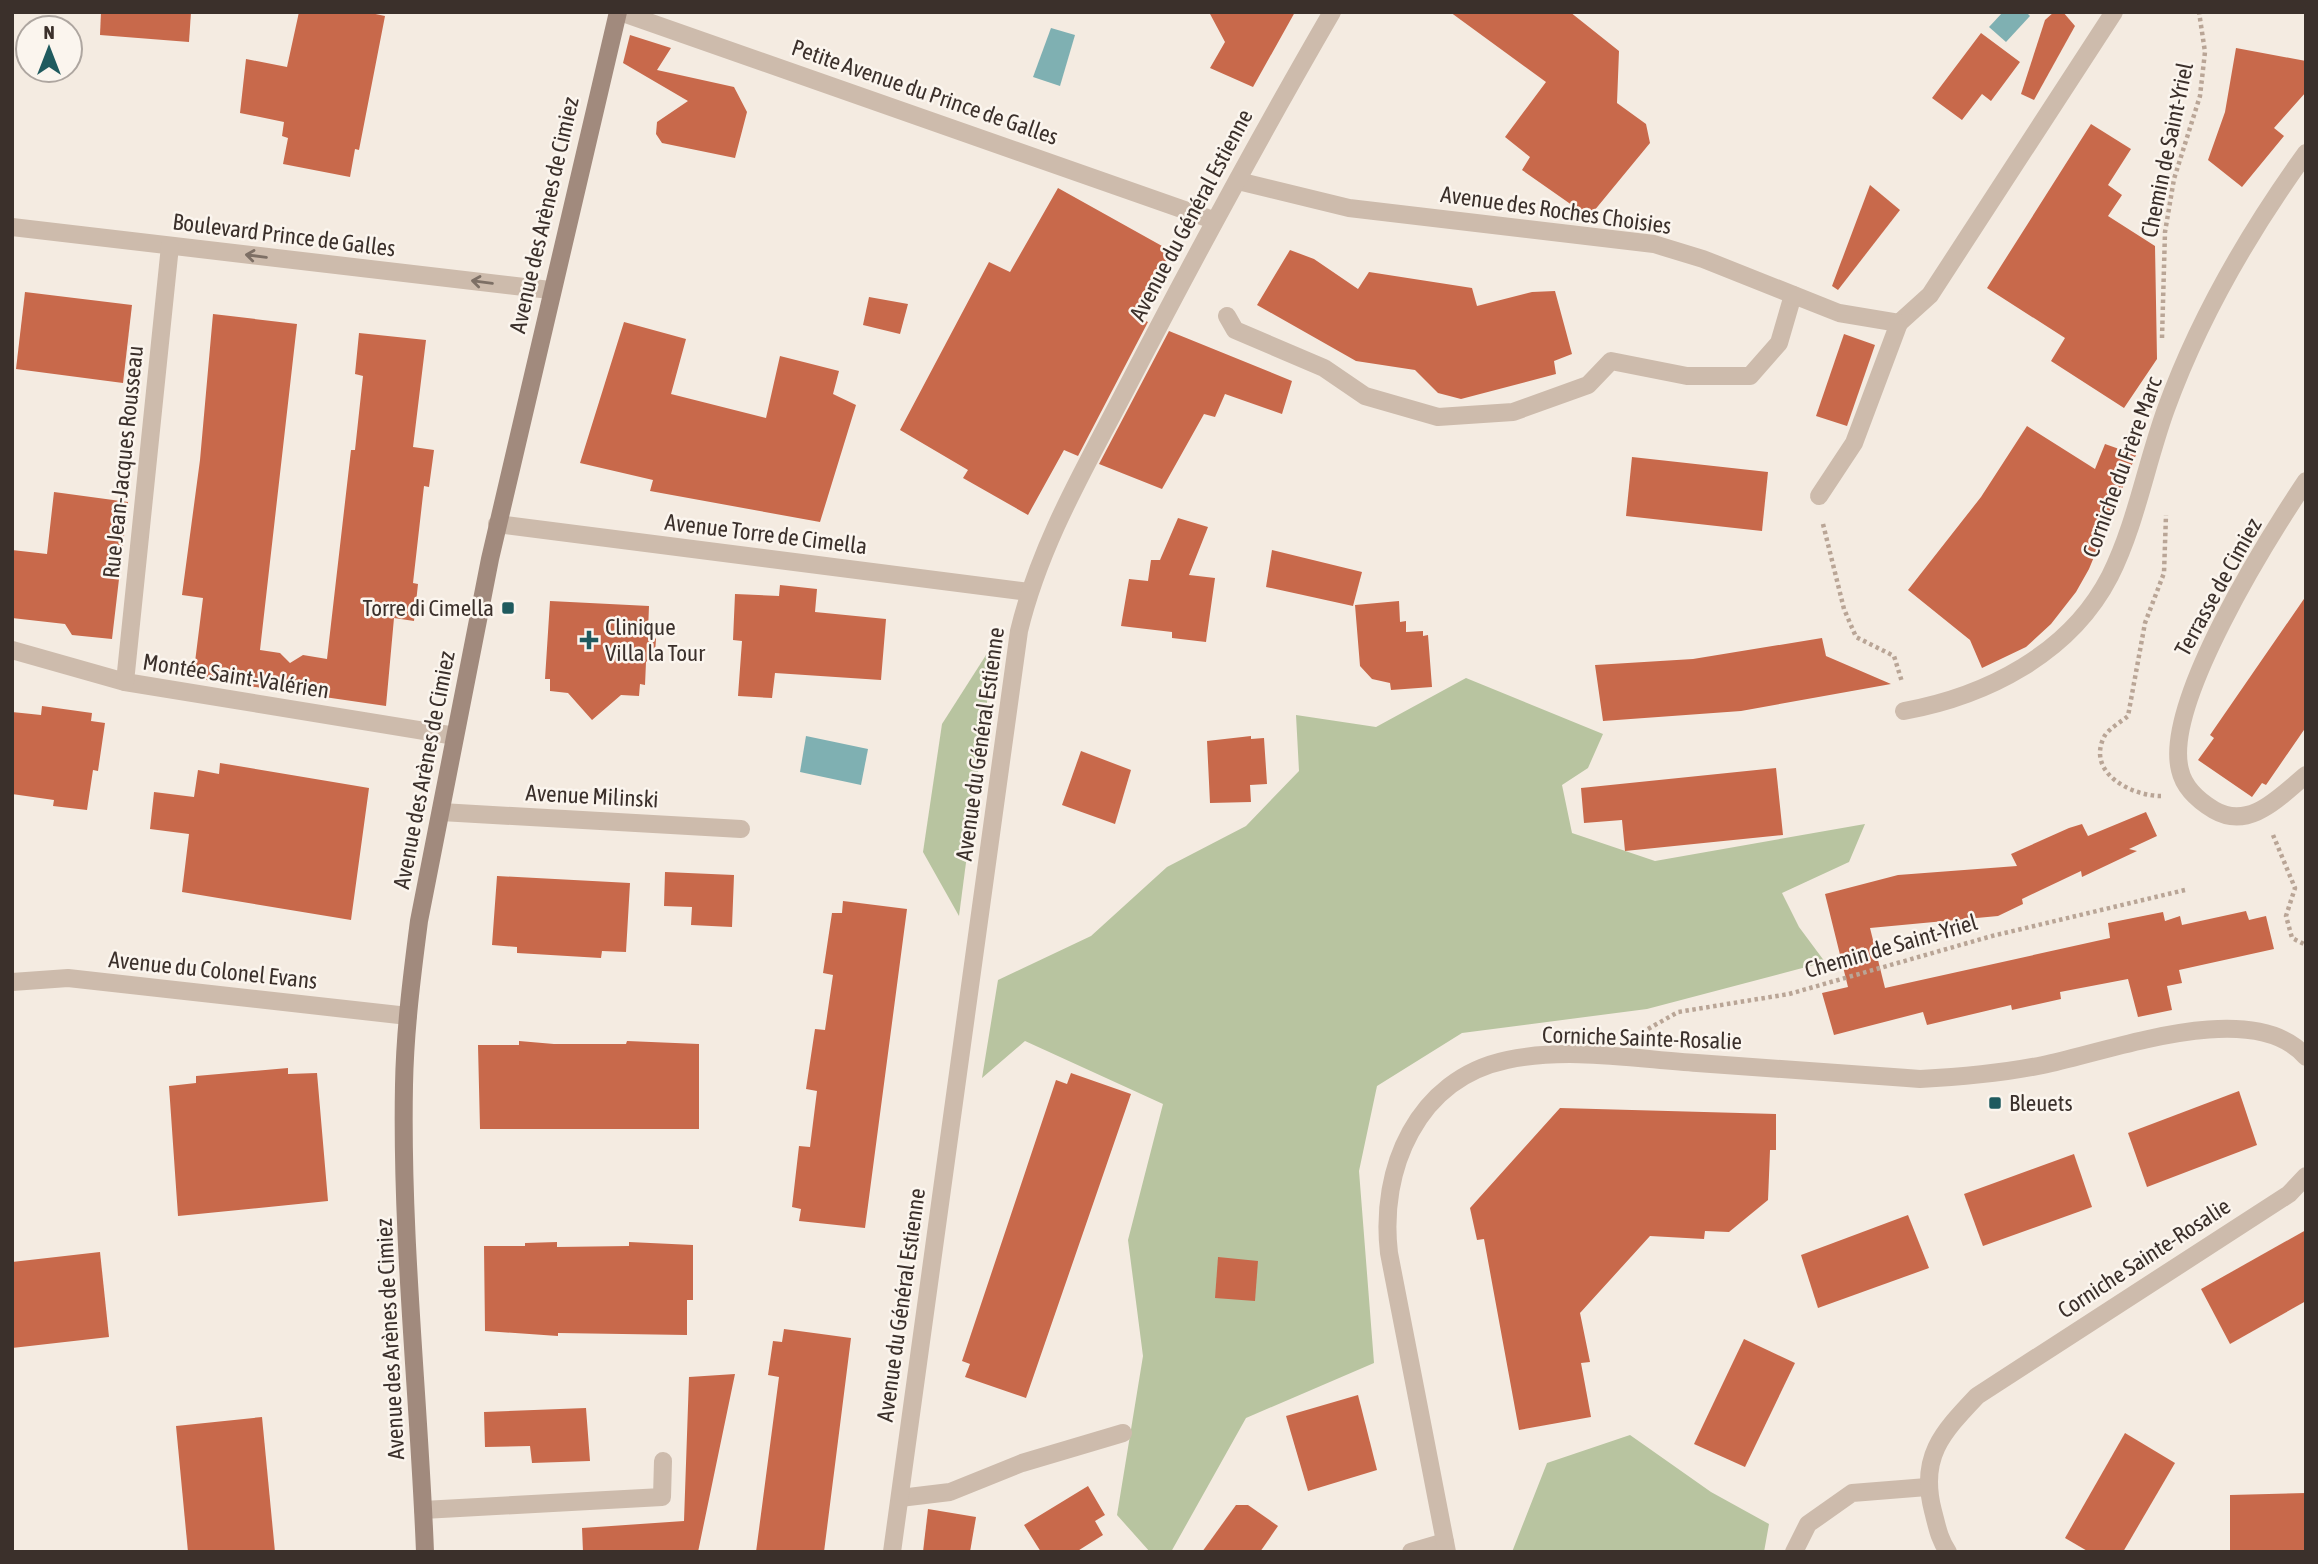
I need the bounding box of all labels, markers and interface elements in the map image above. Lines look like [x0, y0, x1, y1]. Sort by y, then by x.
north arrow [14, 14, 84, 84]
text: N [43, 21, 55, 43]
street label: Petite Avenue du Prince de Galles [788, 34, 1062, 150]
street label: Chemin de Saint-Yriel [2136, 60, 2198, 240]
street label: Avenue des Arènes de Cimiez [504, 94, 584, 336]
street label: Avenue du Général Estienne [1124, 105, 1258, 325]
street label: Avenue des Roches Choisies [1439, 181, 1673, 239]
street label: Boulevard Prince de Galles [171, 208, 397, 262]
one-way arrow [246, 250, 268, 263]
one-way arrow [472, 275, 494, 288]
street label: Rue Jean-Jacques Rousseau [98, 344, 148, 580]
street label: Corniche du Frère Marc [2077, 373, 2167, 561]
street label: Avenue Torre de Cimella [663, 509, 869, 559]
street label: Terrasse de Cimiez [2169, 514, 2267, 660]
place label: Torre di Cimella [362, 595, 494, 621]
marker: Torre di Cimella [500, 600, 516, 616]
place label: Clinique Villa la Tour [605, 614, 706, 666]
street label: Avenue du Général Estienne [951, 626, 1009, 862]
marker: Clinique Villa la Tour [579, 630, 599, 650]
street label: Montée Saint-Valérien [141, 648, 331, 704]
street label: Avenue des Arènes de Cimiez [388, 649, 460, 891]
street label: Avenue Milinski [525, 780, 659, 812]
street label: Chemin de Saint-Yriel [1802, 909, 1980, 983]
street label: Avenue du Colonel Evans [107, 946, 319, 994]
street label: Corniche Sainte-Rosalie [1542, 1022, 1742, 1054]
place label: Bleuets [2009, 1090, 2073, 1116]
marker: Bleuets [1987, 1095, 2003, 1111]
street label: Avenue du Général Estienne [872, 1187, 930, 1423]
street label: Corniche Sainte-Rosalie [2053, 1193, 2235, 1323]
street label: Avenue des Arènes de Cimiez [371, 1218, 409, 1460]

